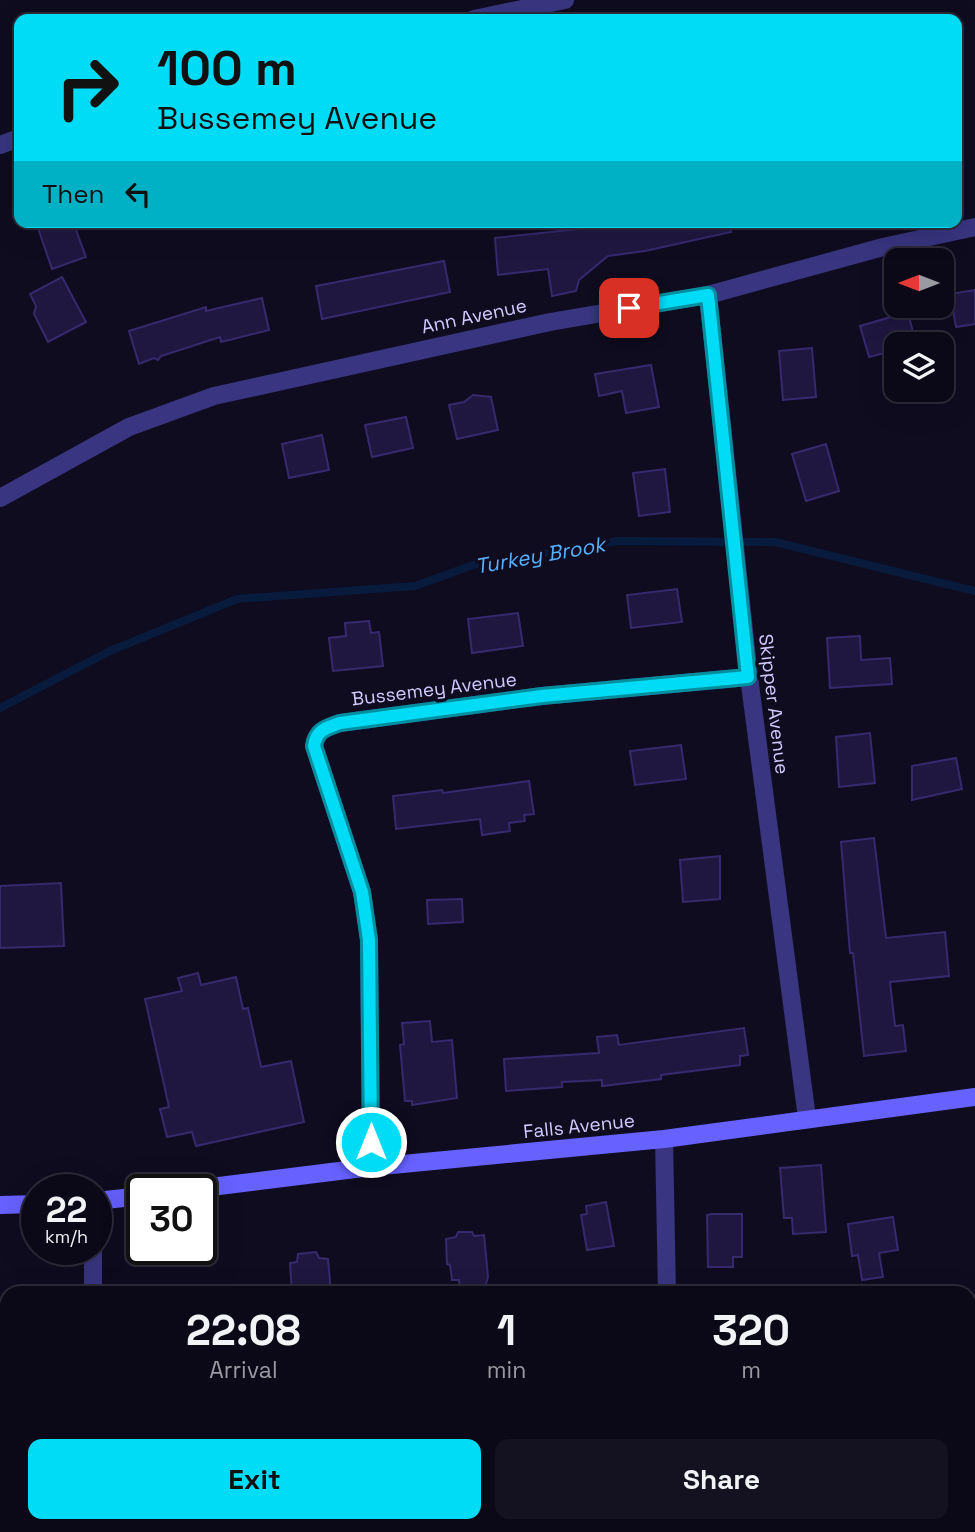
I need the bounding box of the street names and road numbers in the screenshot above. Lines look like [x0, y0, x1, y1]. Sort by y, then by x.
street label: Ann Avenue [419, 293, 529, 339]
street label: Skipper Avenue [753, 632, 795, 776]
street label: Bussemey Avenue [350, 666, 518, 712]
street label: Falls Avenue [522, 1108, 636, 1144]

